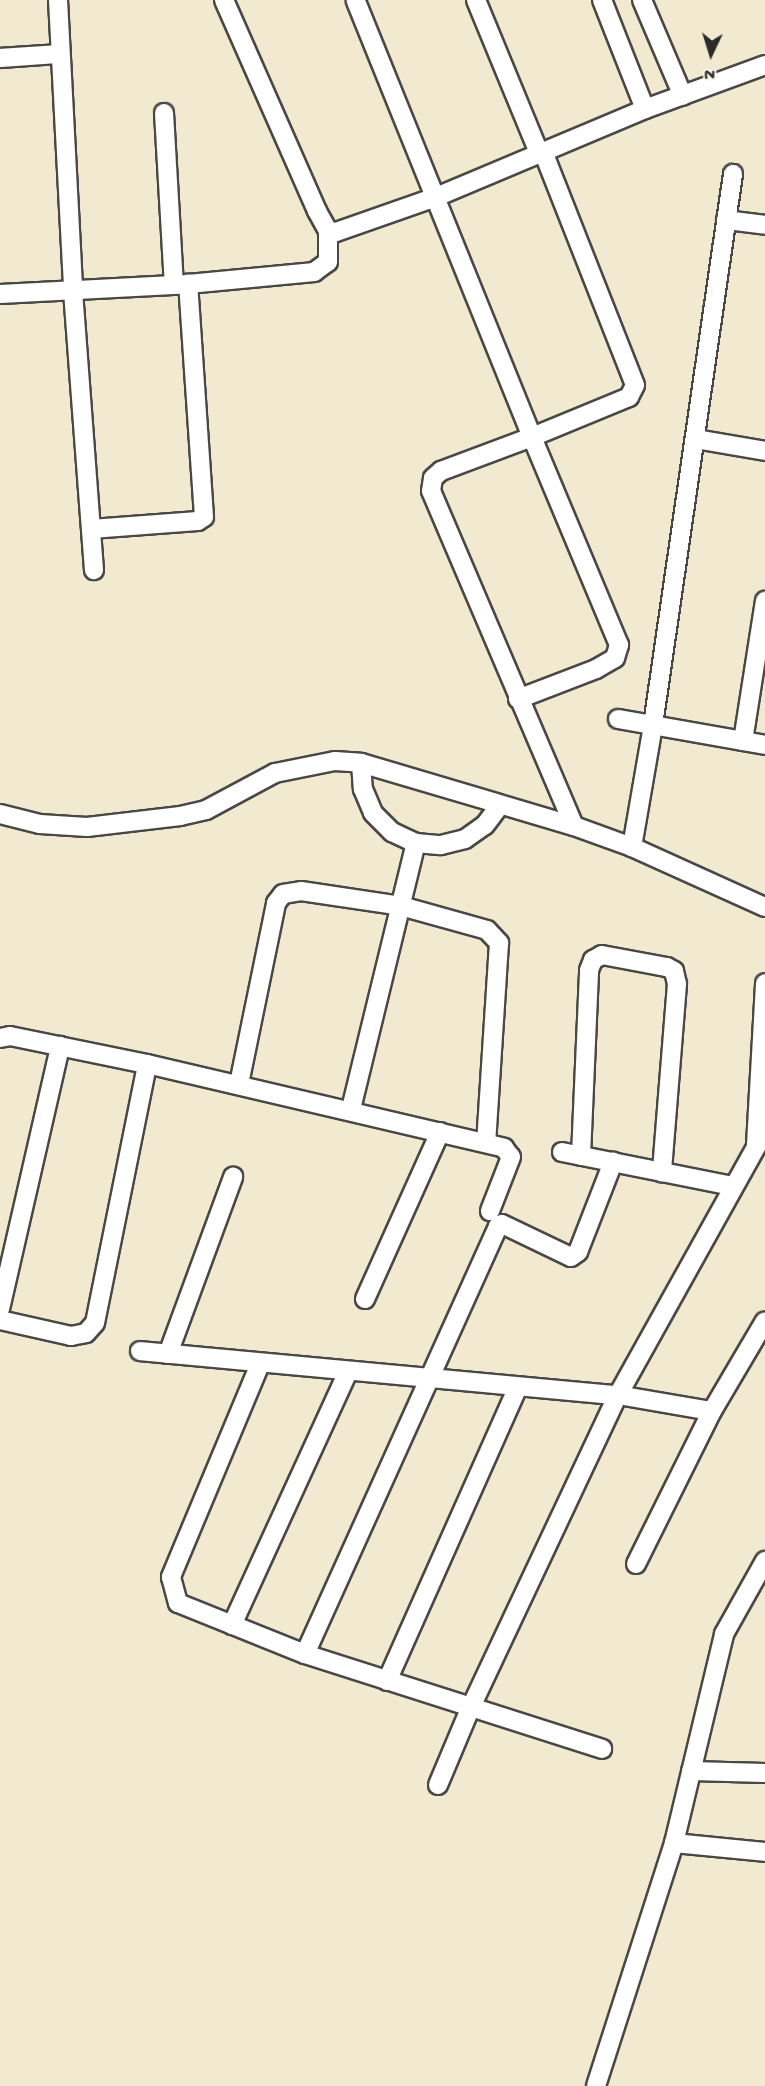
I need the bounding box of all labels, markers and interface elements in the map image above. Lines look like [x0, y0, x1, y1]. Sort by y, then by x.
north arrow [681, 24, 741, 84]
text: N [704, 63, 716, 82]

